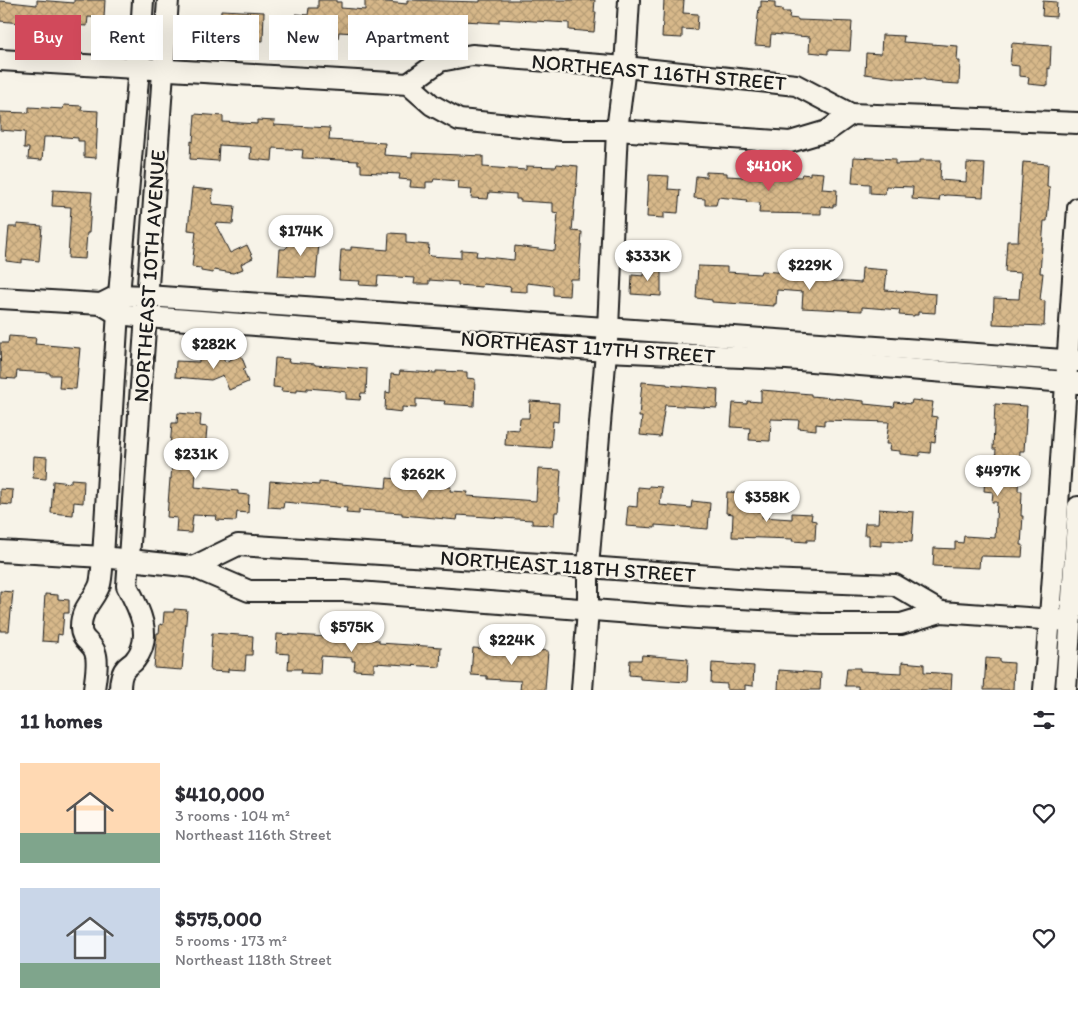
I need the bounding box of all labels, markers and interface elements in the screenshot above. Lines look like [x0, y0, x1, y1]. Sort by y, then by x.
chip: Buy [15, 15, 81, 60]
chip: Rent [91, 15, 163, 60]
chip: Filters [173, 15, 259, 60]
chip: New [269, 15, 338, 60]
chip: Apartment [348, 15, 468, 60]
street label: NORTHEAST 116TH STREET [531, 48, 788, 96]
street label: NORTHEAST 10TH AVENUE [128, 149, 170, 403]
pin: $410K [734, 150, 804, 192]
text: $410K [746, 156, 792, 175]
pin: $174K [266, 214, 336, 257]
text: $174K [279, 221, 323, 240]
pin: $333K [613, 240, 683, 282]
text: $333K [626, 246, 670, 265]
pin: $229K [775, 248, 845, 291]
text: $229K [788, 255, 832, 274]
street label: NORTHEAST 117TH STREET [460, 326, 716, 368]
pin: $282K [179, 328, 249, 370]
text: $282K [192, 334, 236, 353]
pin: $231K [161, 438, 231, 480]
text: $231K [175, 444, 217, 463]
pin: $497K [963, 454, 1033, 497]
pin: $262K [388, 458, 458, 500]
text: $497K [976, 461, 1020, 480]
text: $262K [401, 464, 445, 483]
pin: $358K [732, 480, 802, 523]
text: $358K [745, 487, 789, 506]
street label: NORTHEAST 118TH STREET [439, 545, 697, 587]
pin: $575K [317, 610, 387, 653]
text: $575K [330, 617, 374, 636]
pin: $224K [477, 624, 547, 666]
text: $224K [490, 630, 534, 649]
icon: filters [1030, 706, 1058, 734]
text: 11 homes [20, 708, 103, 733]
text: $410,000 [175, 781, 265, 806]
icon: home [60, 783, 120, 843]
icon: heart [1030, 799, 1058, 827]
text: 3 rooms · 104 m² [175, 806, 290, 825]
text: Northeast 116th Street [175, 825, 332, 844]
text: $575,000 [175, 906, 262, 931]
icon: home [60, 908, 120, 968]
icon: heart [1030, 924, 1058, 952]
text: 5 rooms · 173 m² [175, 931, 287, 950]
text: Northeast 118th Street [175, 950, 332, 969]

